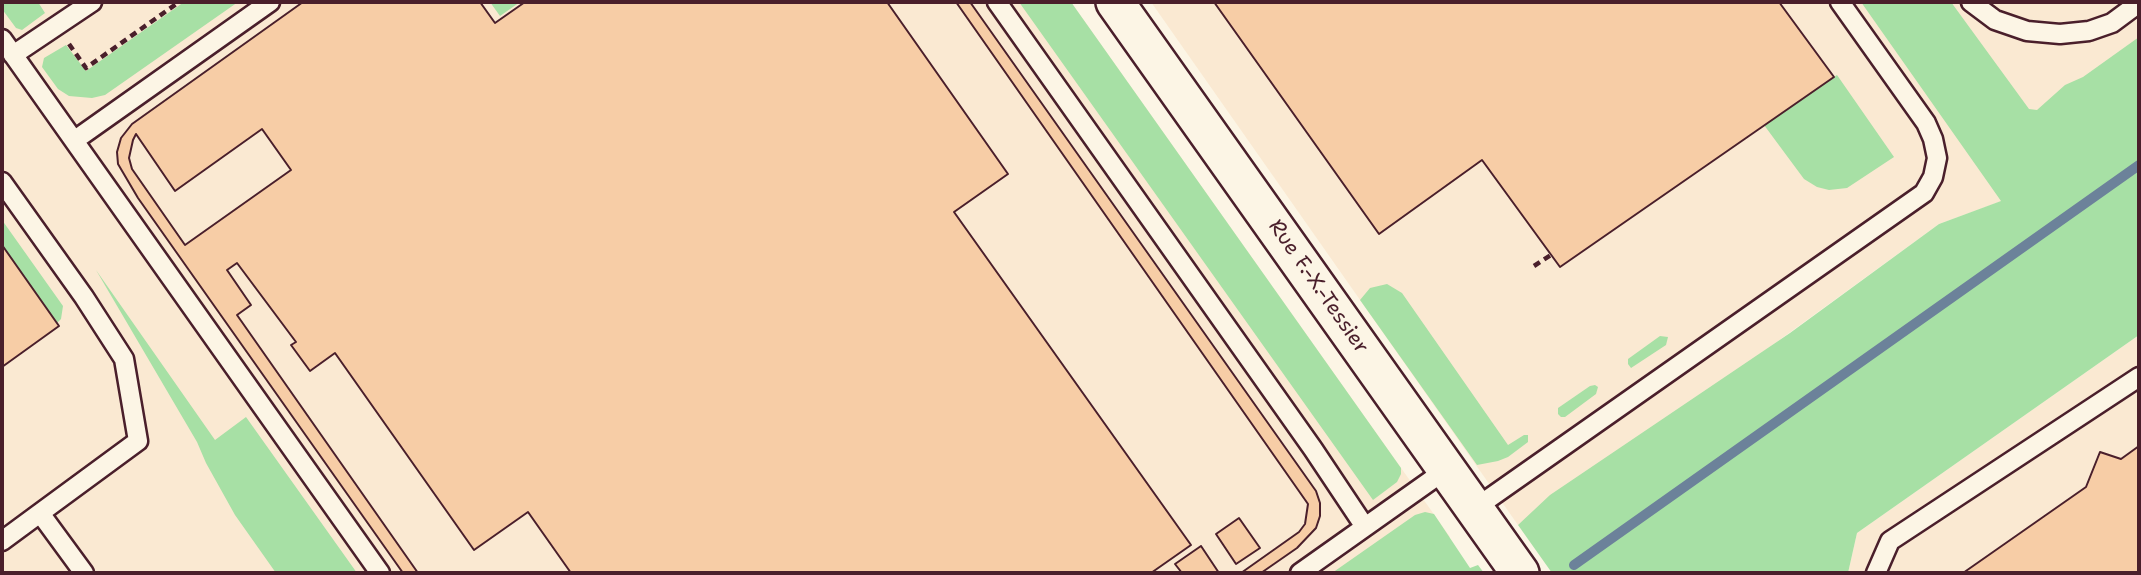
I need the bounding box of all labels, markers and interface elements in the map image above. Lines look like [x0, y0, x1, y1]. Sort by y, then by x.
street label: Rue F.-X.-Tessier [1262, 215, 1374, 359]

